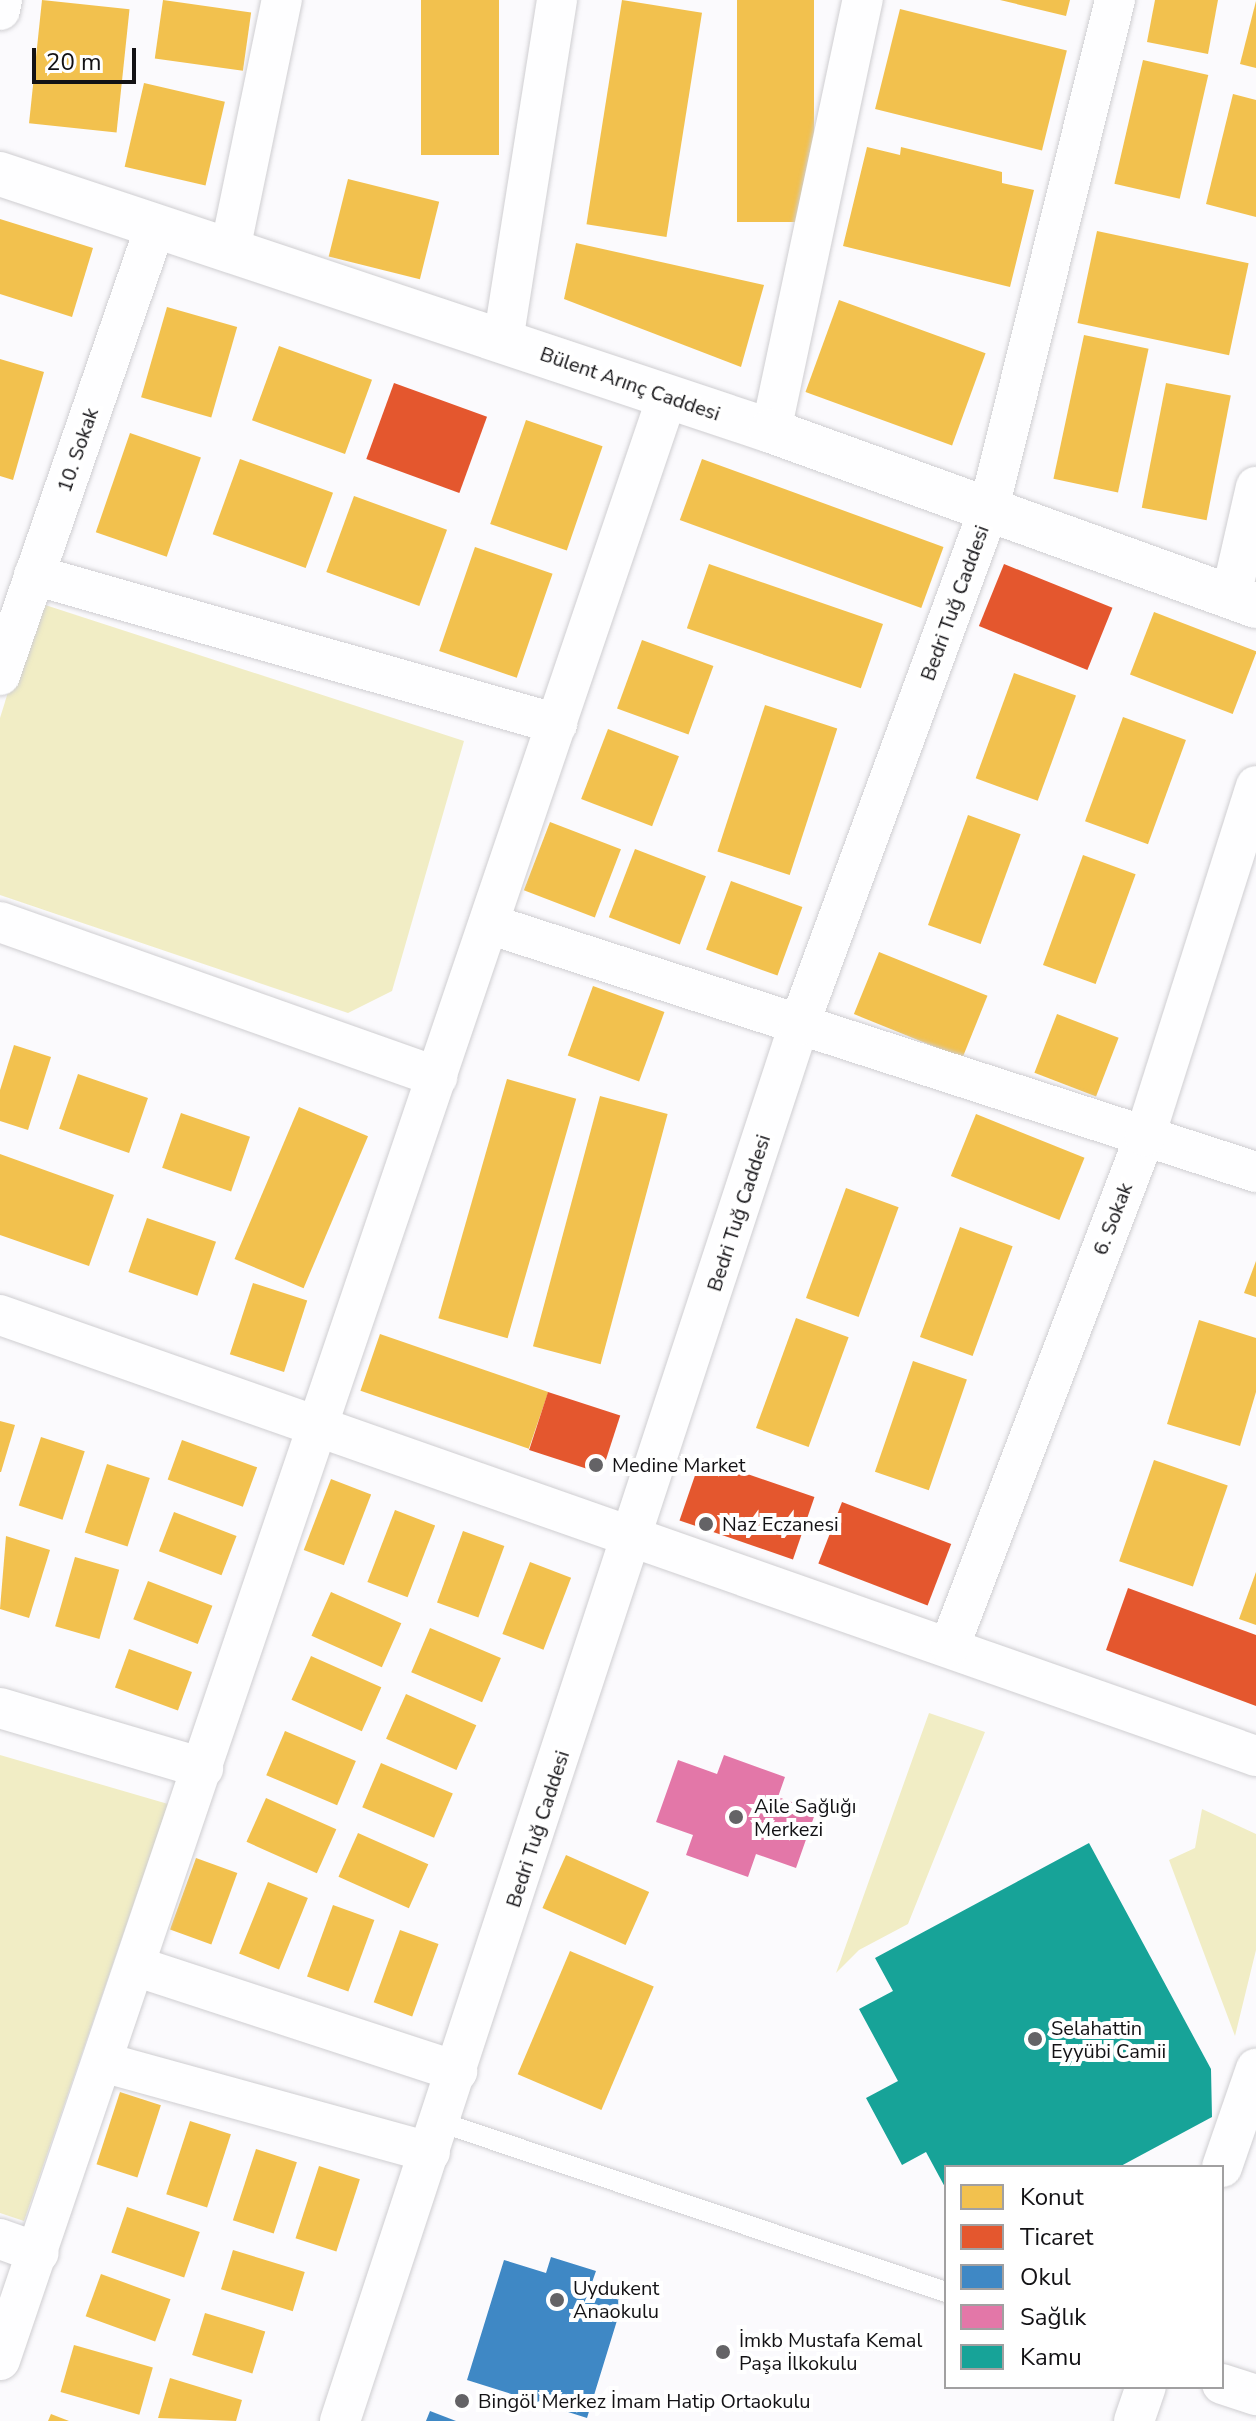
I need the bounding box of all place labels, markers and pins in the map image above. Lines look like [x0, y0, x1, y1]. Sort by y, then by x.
place label: Medine Market [612, 1453, 745, 1477]
marker: Medine Market [587, 1456, 605, 1474]
place label: Naz Eczanesi [722, 1512, 839, 1536]
marker: Naz Eczanesi [697, 1515, 715, 1533]
place label: Aile Sağlığı Merkezi [754, 1794, 856, 1841]
marker: Aile Sağlığı Merkezi [725, 1806, 747, 1828]
place label: Selahattin Eyyübi Camii [1051, 2016, 1166, 2063]
marker: Selahattin Eyyübi Camii [1026, 2030, 1044, 2048]
place label: Uydukent Anaokulu [573, 2276, 659, 2323]
marker: Uydukent Anaokulu [548, 2291, 566, 2309]
place label: İmkb Mustafa Kemal Paşa İlkokulu [739, 2328, 922, 2375]
marker: İmkb Mustafa Kemal Paşa İlkokulu [714, 2343, 732, 2361]
place label: Bingöl Merkez İmam Hatip Ortaokulu [478, 2389, 811, 2413]
marker: Bingöl Merkez İmam Hatip Ortaokulu [453, 2392, 471, 2410]

